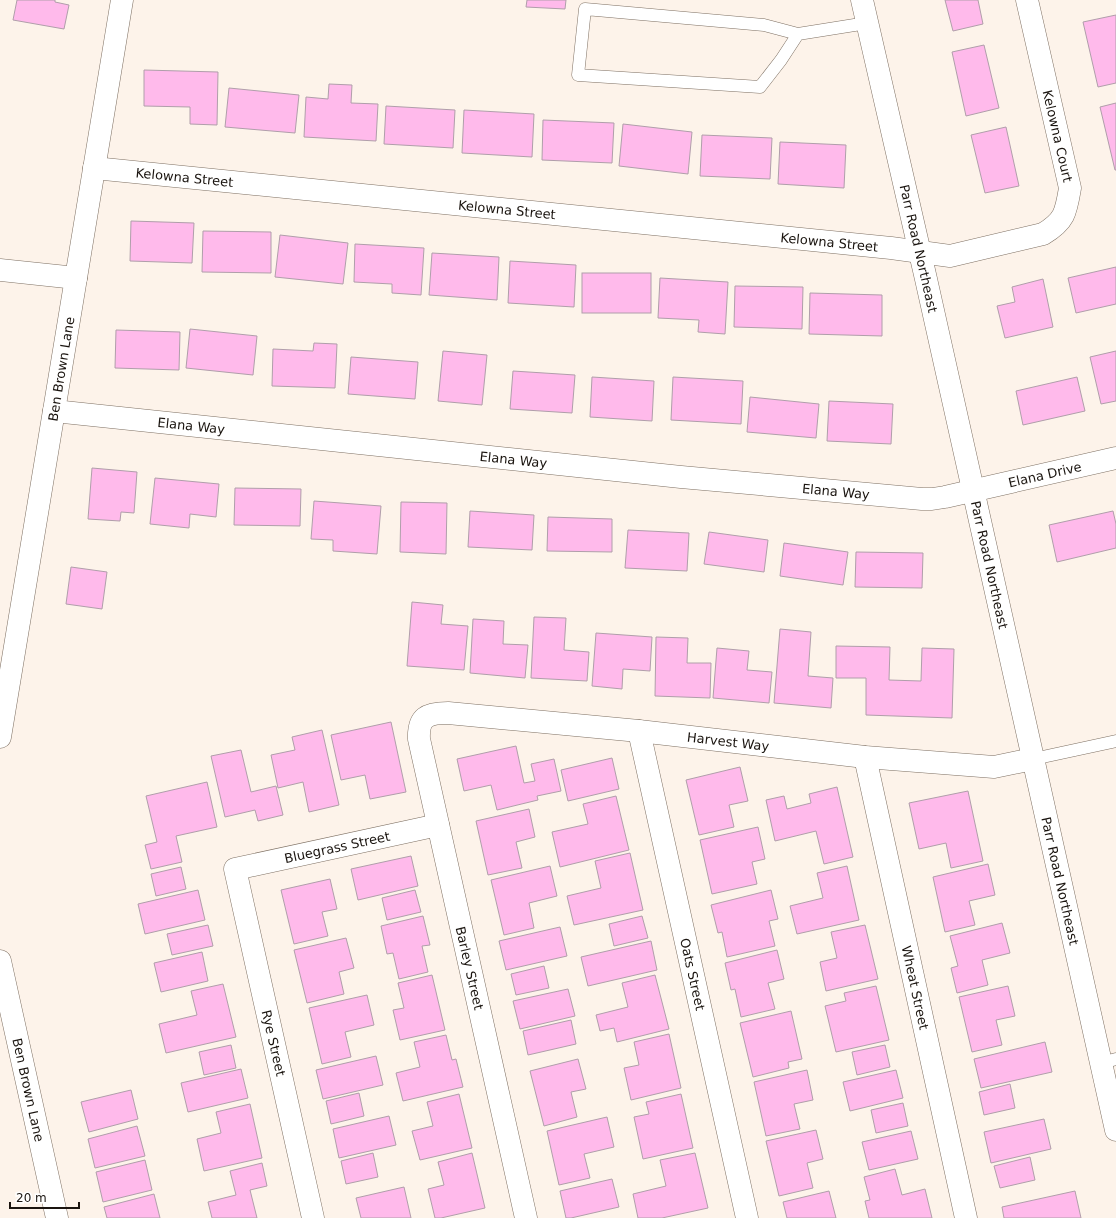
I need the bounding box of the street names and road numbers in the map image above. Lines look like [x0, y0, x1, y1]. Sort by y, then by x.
street label: Kelowna Court [1040, 89, 1075, 184]
street label: Kelowna Street [135, 165, 234, 190]
street label: Parr Road Northeast [897, 183, 940, 314]
street label: Kelowna Street [457, 198, 556, 222]
street label: Kelowna Street [780, 230, 879, 255]
street label: Ben Brown Lane [45, 316, 77, 422]
street label: Elana Way [157, 415, 226, 437]
street label: Elana Way [479, 449, 548, 471]
street label: Elana Drive [1007, 459, 1083, 490]
street label: Elana Way [801, 481, 871, 502]
street label: Parr Road Northeast [968, 499, 1011, 630]
street label: Harvest Way [686, 730, 770, 754]
street label: Parr Road Northeast [1038, 816, 1081, 947]
street label: Bluegrass Street [283, 829, 391, 866]
street label: Barley Street [453, 925, 486, 1011]
street label: Oats Street [677, 937, 708, 1012]
street label: Wheat Street [899, 944, 932, 1031]
street label: Rye Street [259, 1008, 288, 1078]
street label: Ben Brown Lane [9, 1037, 47, 1143]

